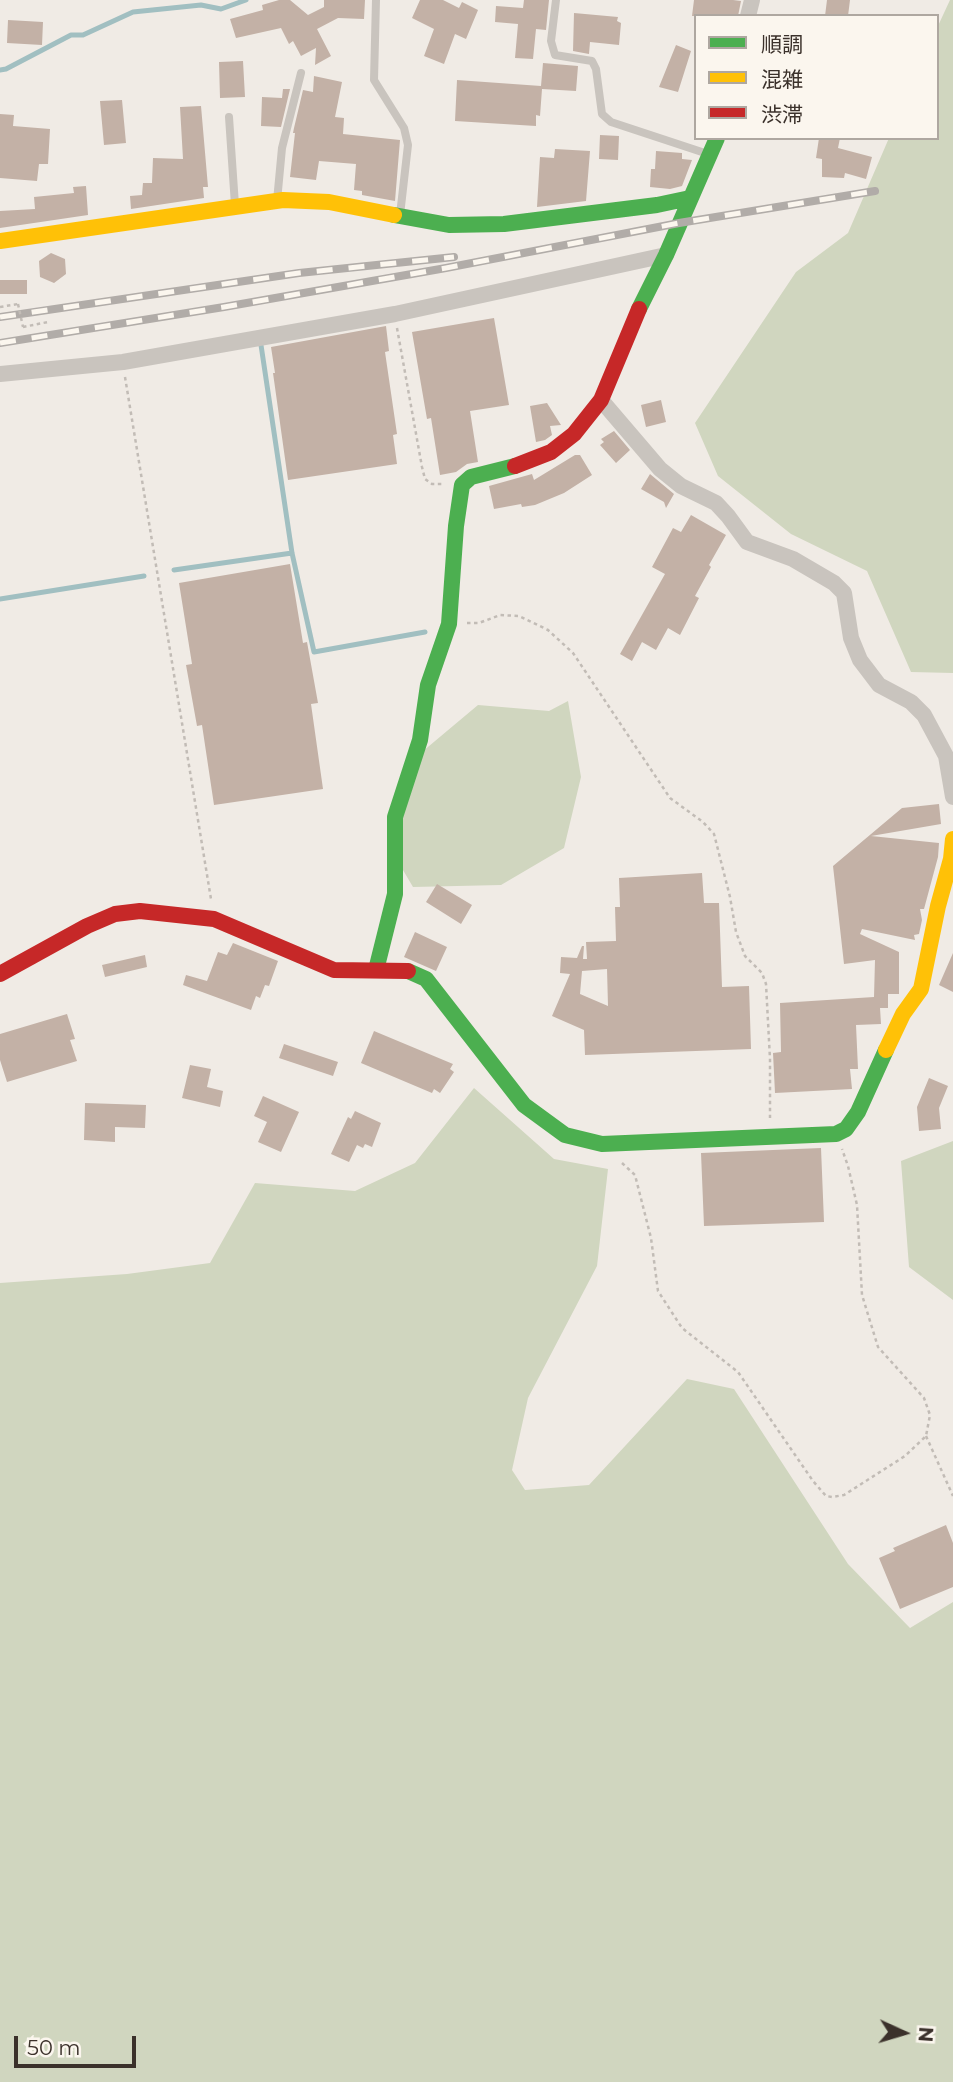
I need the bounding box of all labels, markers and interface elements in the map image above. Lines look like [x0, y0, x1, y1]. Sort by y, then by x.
legend [694, 14, 939, 140]
text: 順調 [761, 32, 803, 57]
text: 混雑 [761, 67, 803, 92]
text: 渋滞 [761, 102, 803, 127]
north arrow [869, 1998, 939, 2068]
scale bar [18, 2022, 140, 2066]
text: N [913, 2026, 937, 2043]
text: 50 m [27, 2035, 81, 2060]

